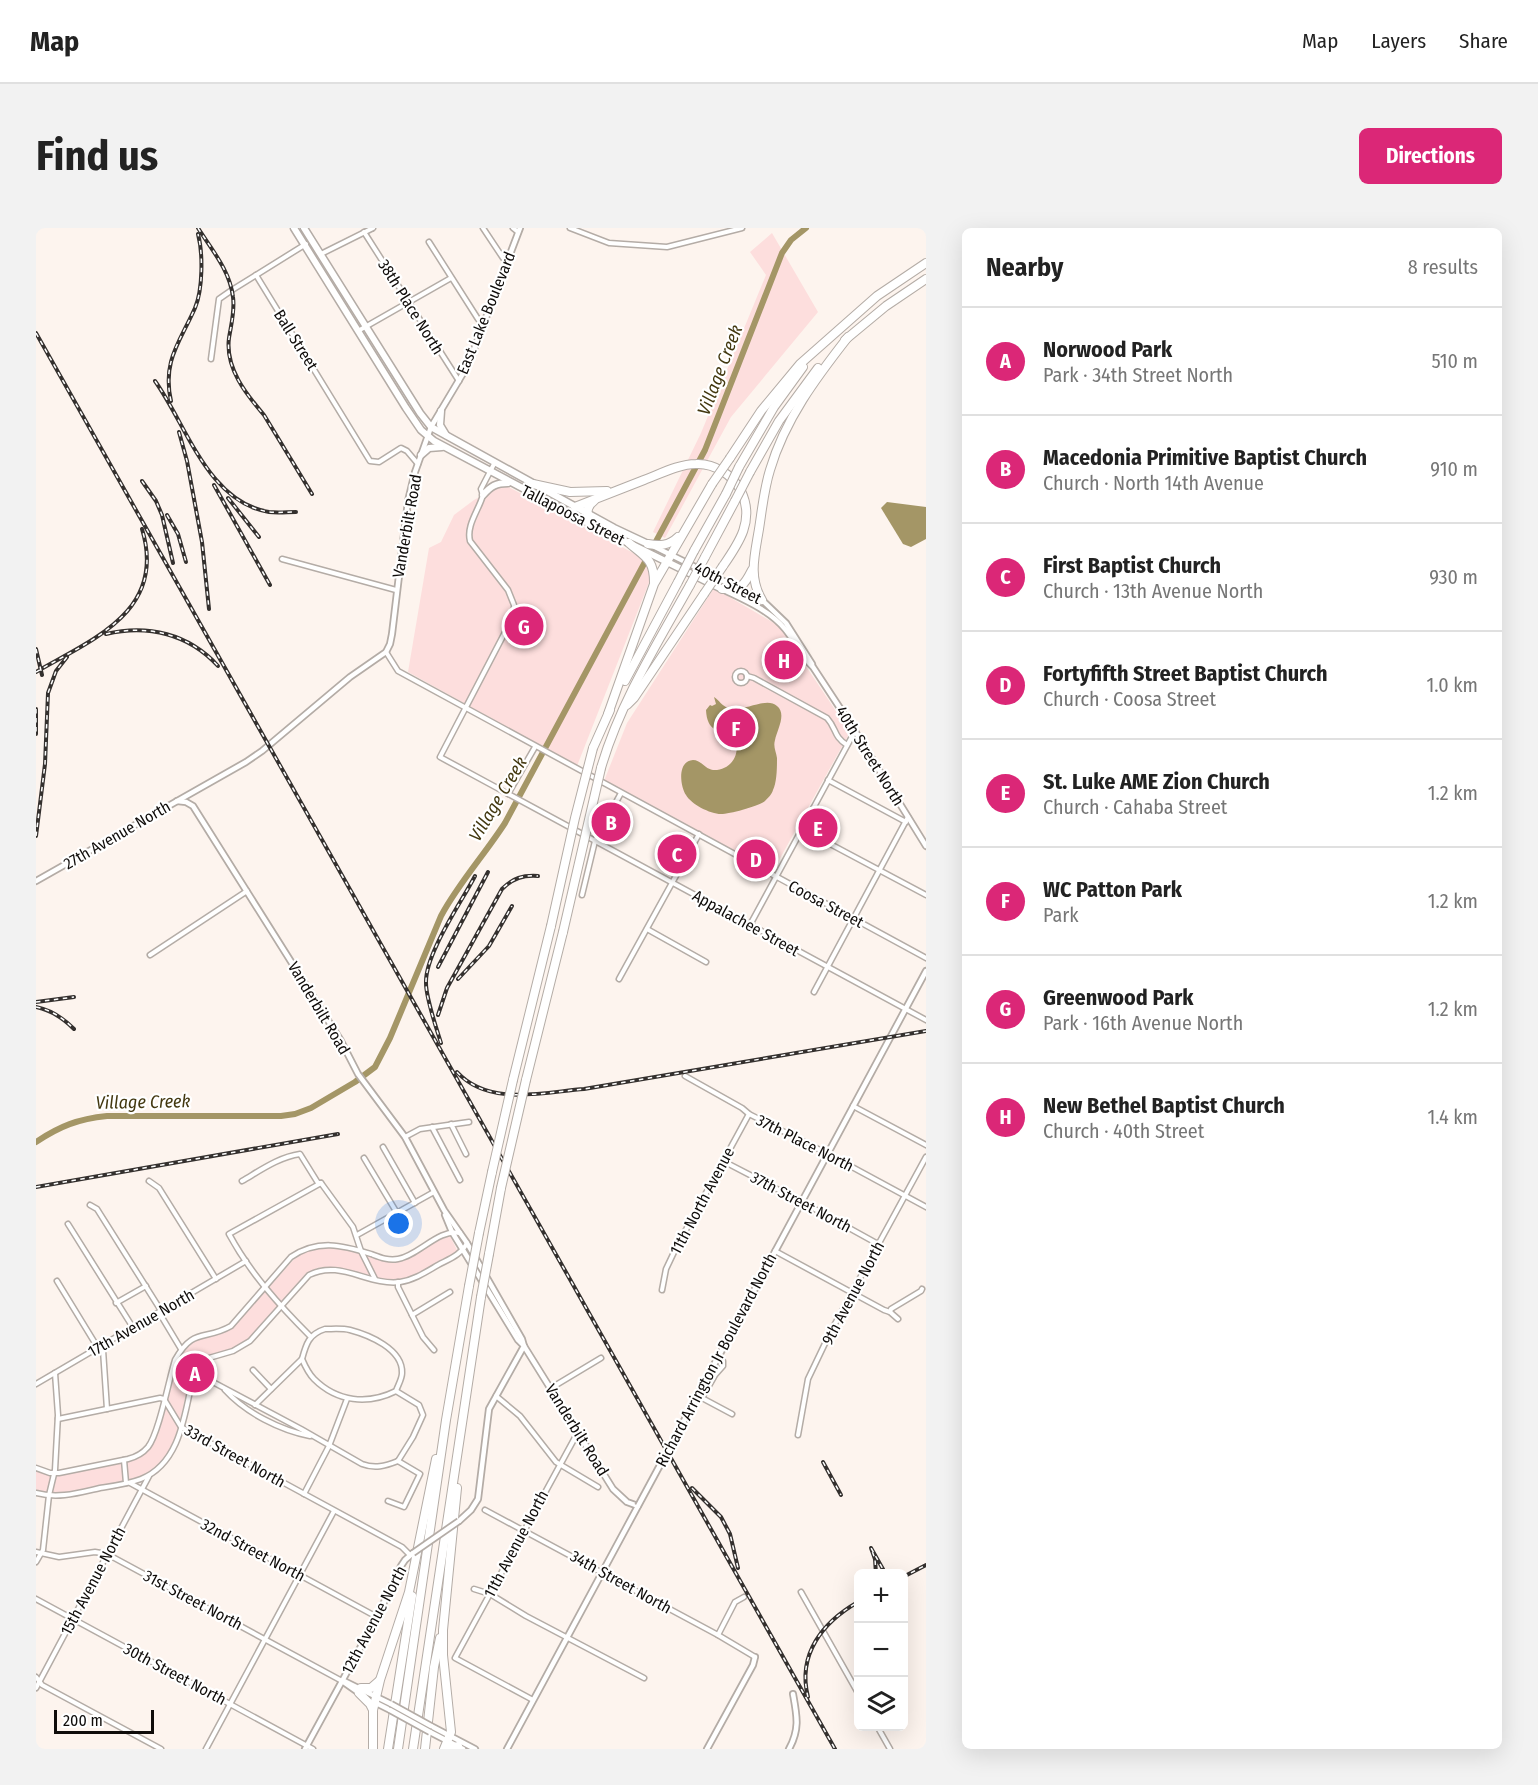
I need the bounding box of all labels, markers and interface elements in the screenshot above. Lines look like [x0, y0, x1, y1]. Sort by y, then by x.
text: Map [30, 25, 79, 58]
text: Map [1302, 28, 1338, 54]
text: Layers [1371, 28, 1426, 54]
text: Share [1459, 28, 1508, 54]
button: Directions [1359, 128, 1502, 184]
text: Find us [36, 131, 158, 181]
street label: East Lake Boulevard [453, 249, 519, 377]
text: Nearby [986, 252, 1063, 283]
text: 8 results [1408, 255, 1478, 279]
street label: 38th Place North [374, 256, 448, 358]
street label: Ball Street [270, 306, 322, 375]
water label: Village Creek [693, 322, 747, 418]
text: Norwood Park [1043, 336, 1172, 363]
text: A [1000, 349, 1011, 373]
text: 510 m [1432, 349, 1478, 373]
text: Park · 34th Street North [1043, 363, 1233, 387]
text: Macedonia Primitive Baptist Church [1043, 444, 1367, 471]
text: B [1000, 457, 1011, 481]
text: 910 m [1430, 457, 1478, 481]
text: Church · North 14th Avenue [1043, 471, 1264, 495]
street label: Vanderbilt Road [389, 473, 425, 579]
street label: Tallapoosa Street [518, 481, 629, 550]
text: First Baptist Church [1043, 552, 1221, 579]
street label: 40th Street [691, 558, 765, 608]
text: C [1000, 565, 1011, 589]
text: 930 m [1429, 565, 1478, 589]
text: Church · 13th Avenue North [1043, 579, 1263, 603]
pin: G [504, 604, 544, 648]
pin: H [764, 638, 804, 682]
text: Fortyfifth Street Baptist Church [1043, 660, 1328, 687]
text: D [1000, 673, 1011, 697]
text: 1.0 km [1426, 673, 1478, 697]
text: Church · Coosa Street [1043, 687, 1216, 711]
street label: 40th Street North [832, 703, 908, 809]
pin: F [716, 706, 756, 750]
water label: Village Creek [464, 753, 532, 845]
text: St. Luke AME Zion Church [1043, 768, 1270, 795]
text: E [1001, 781, 1010, 805]
text: 1.2 km [1428, 781, 1478, 805]
text: Church · Cahaba Street [1043, 795, 1227, 819]
street label: 27th Avenue North [60, 797, 174, 873]
pin: B [592, 800, 630, 844]
pin: E [798, 806, 838, 850]
pin: C [658, 832, 696, 876]
pin: D [736, 836, 776, 882]
street label: Coosa Street [785, 876, 867, 932]
text: WC Patton Park [1043, 876, 1182, 903]
street label: Appalachee Street [689, 886, 803, 961]
text: F [1001, 889, 1010, 913]
text: 1.2 km [1428, 889, 1478, 913]
text: Park [1043, 903, 1079, 927]
street label: Vanderbilt Road [284, 958, 354, 1058]
text: Greenwood Park [1043, 984, 1194, 1011]
text: G [1000, 997, 1011, 1021]
text: 1.2 km [1428, 997, 1478, 1021]
text: Park · 16th Avenue North [1043, 1011, 1243, 1035]
water label: Village Creek [95, 1090, 191, 1114]
text: New Bethel Baptist Church [1043, 1092, 1285, 1119]
text: H [999, 1105, 1012, 1129]
text: 1.4 km [1428, 1105, 1478, 1129]
street label: 37th Place North [753, 1110, 857, 1176]
text: Church · 40th Street [1043, 1119, 1204, 1143]
street label: 11th North Avenue [666, 1144, 738, 1258]
street label: 37th Street North [747, 1167, 855, 1237]
your location [384, 1209, 413, 1238]
street label: 9th Avenue North [818, 1238, 888, 1348]
street label: Richard Arrington Jr Boulevard North [651, 1250, 781, 1470]
street label: 17th Avenue North [85, 1285, 197, 1361]
pin: A [176, 1350, 214, 1396]
street label: Vanderbilt Road [541, 1381, 613, 1479]
street label: 33rd Street North [181, 1420, 289, 1492]
street label: 11th Avenue North [480, 1487, 552, 1601]
street label: 32nd Street North [198, 1515, 308, 1585]
street label: 15th Avenue North [56, 1524, 130, 1638]
street label: 34th Street North [567, 1546, 675, 1618]
street label: 12th Avenue North [337, 1563, 411, 1677]
street label: 31st Street North [140, 1566, 246, 1634]
map controls [854, 1569, 908, 1731]
button: + [854, 1569, 908, 1623]
button: − [854, 1623, 908, 1677]
street label: 30th Street North [120, 1639, 230, 1709]
button: layers [854, 1677, 908, 1731]
scale bar [54, 1707, 154, 1734]
text: 200 m [63, 1711, 103, 1730]

